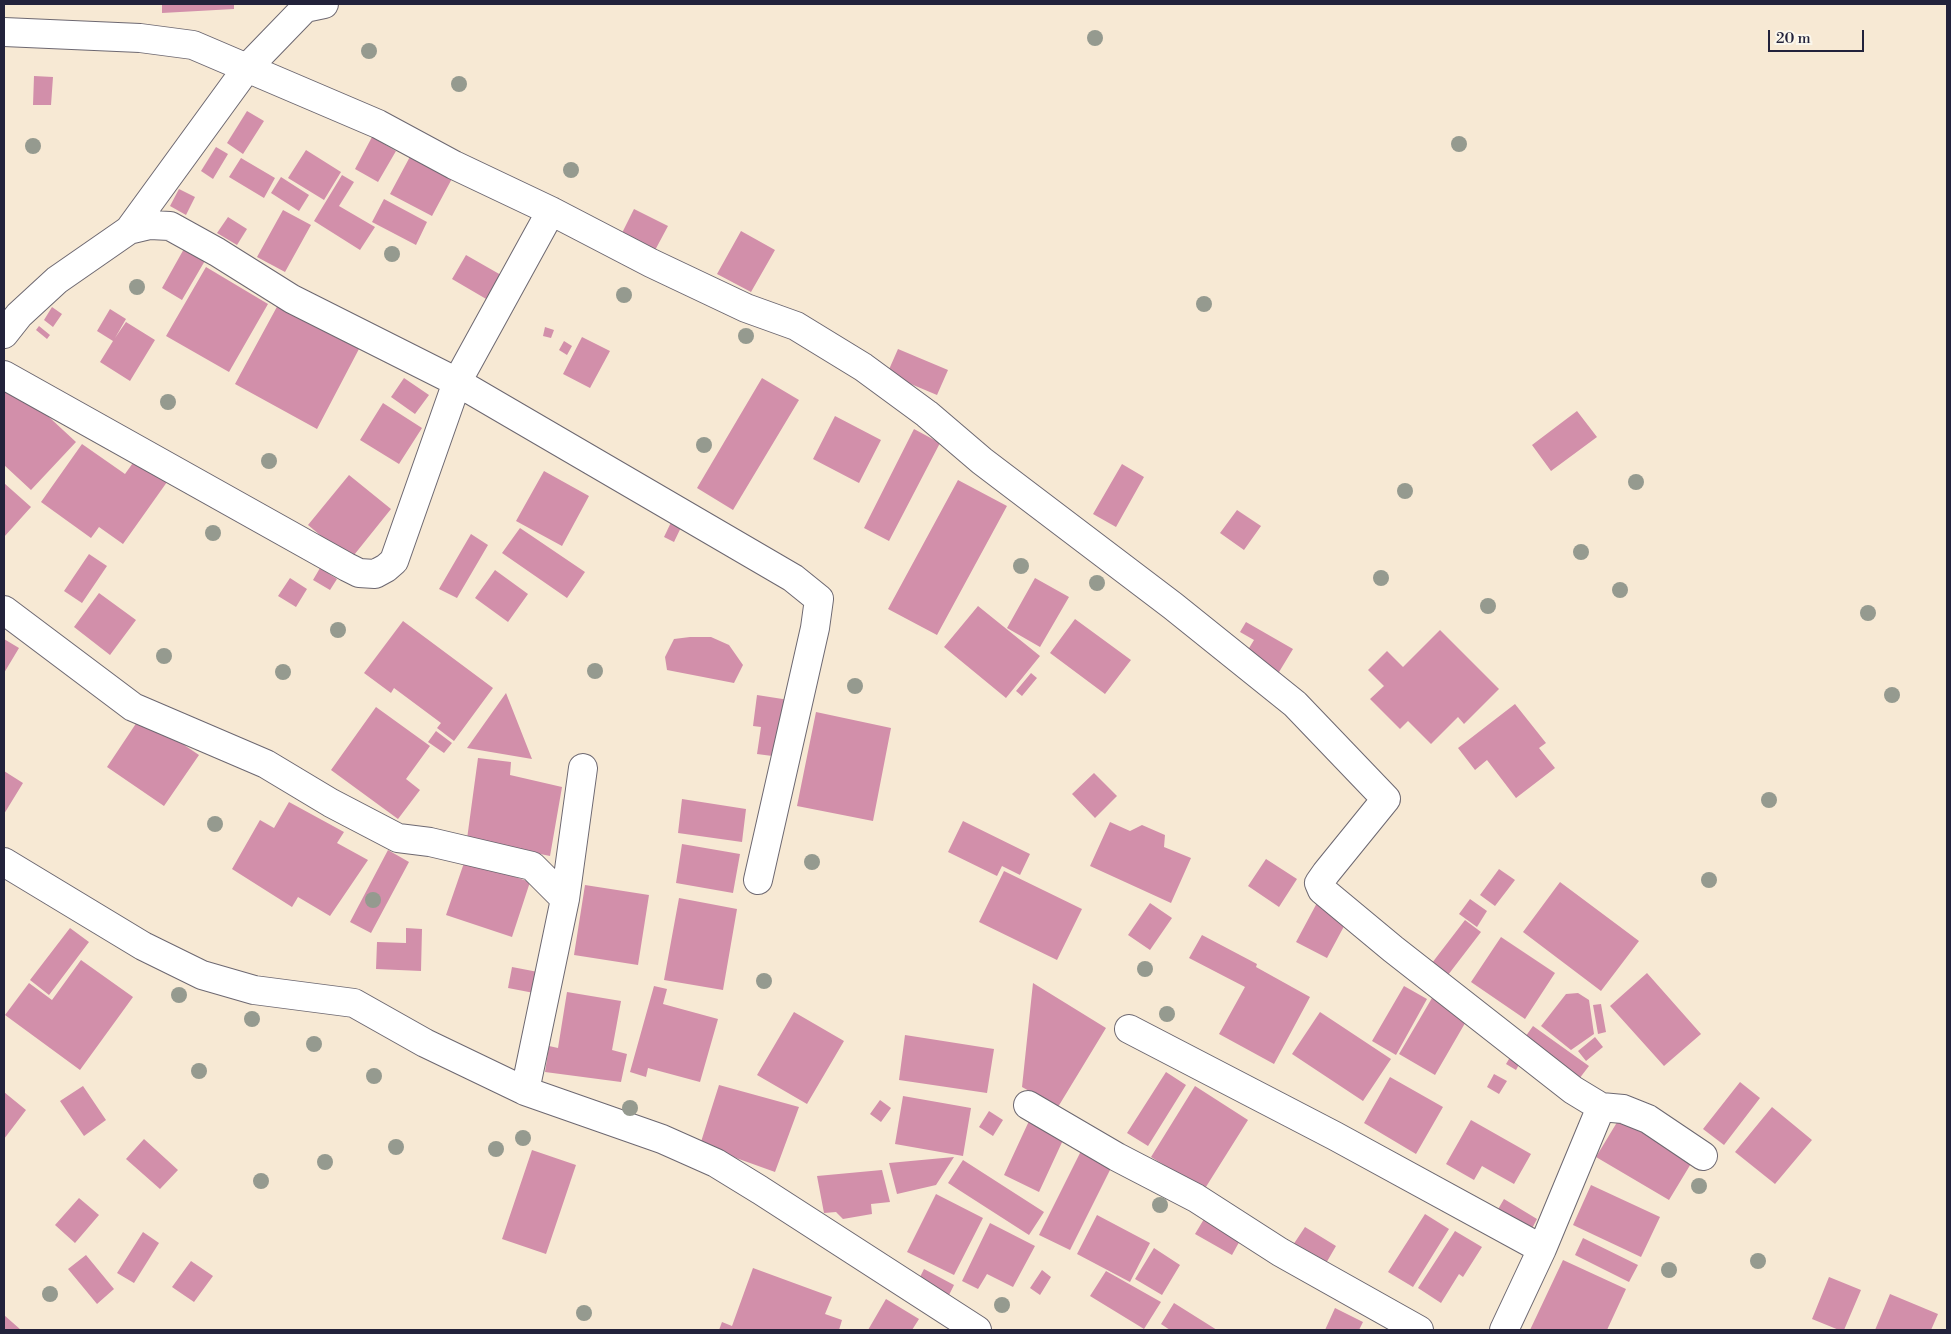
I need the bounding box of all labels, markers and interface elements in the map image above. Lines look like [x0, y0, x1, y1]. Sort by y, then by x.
scale bar [1771, 20, 1867, 52]
text: 20 m [1776, 29, 1811, 48]

